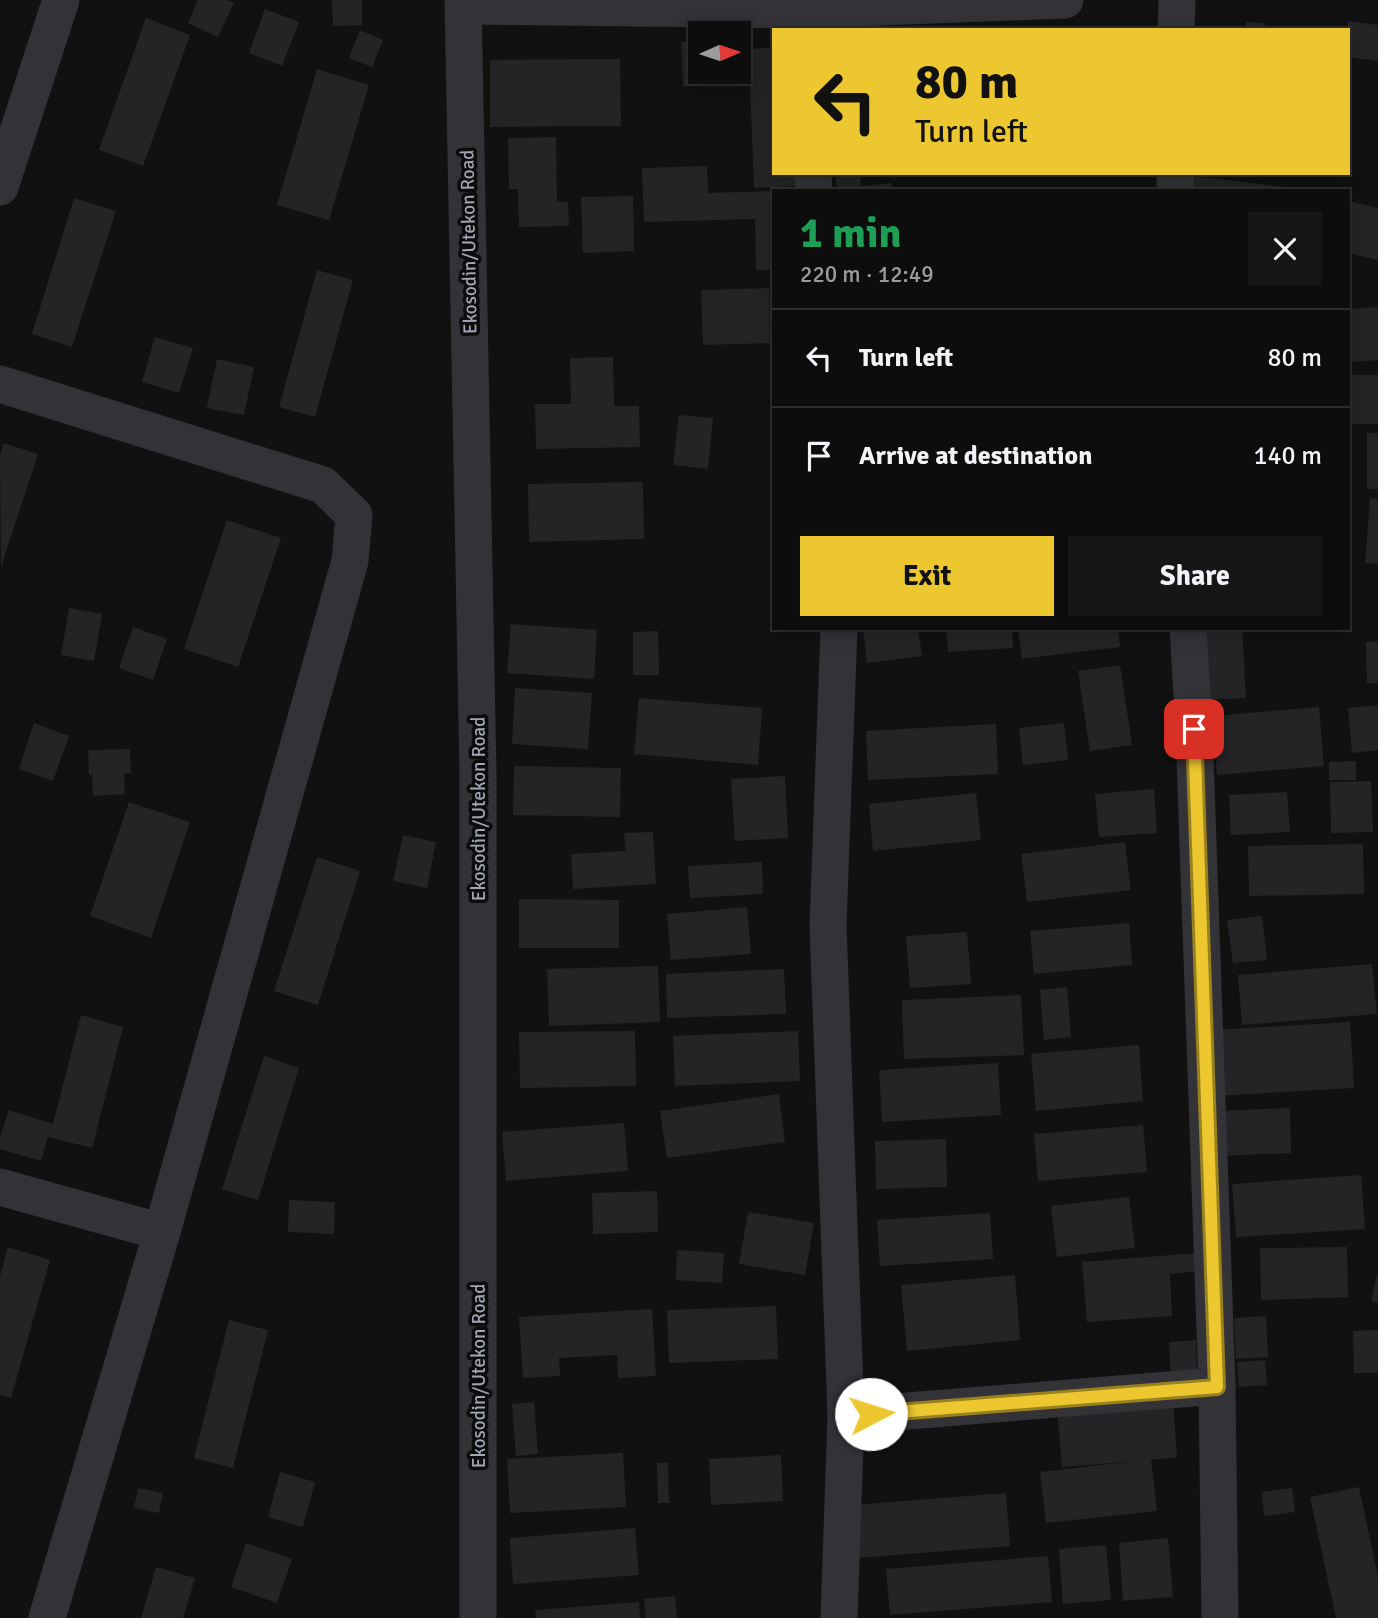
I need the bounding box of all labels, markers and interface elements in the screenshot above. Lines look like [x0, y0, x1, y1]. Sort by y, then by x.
north arrow [688, 21, 751, 84]
map controls [688, 21, 751, 84]
text: 80 m [915, 52, 1018, 112]
icon: left [800, 56, 891, 147]
text: Turn left [915, 112, 1028, 151]
street label: Ekosodin/Utekon Road [455, 150, 483, 334]
text: 1 min [800, 208, 901, 259]
button: close [1248, 212, 1322, 286]
text: 220 m · 12:49 [800, 260, 934, 289]
icon: left [800, 339, 838, 377]
text: Turn left [859, 342, 953, 374]
text: 80 m [1267, 342, 1322, 374]
icon: arrive [800, 437, 838, 475]
text: Arrive at destination [859, 440, 1092, 472]
text: 140 m [1253, 440, 1322, 472]
button: Exit [800, 536, 1054, 616]
button: Share [1068, 536, 1322, 616]
pin [1164, 699, 1224, 759]
icon: arrive [1175, 710, 1213, 748]
street label: Ekosodin/Utekon Road [467, 717, 491, 901]
street label: Ekosodin/Utekon Road [467, 1284, 491, 1468]
position arrow [834, 1377, 908, 1451]

